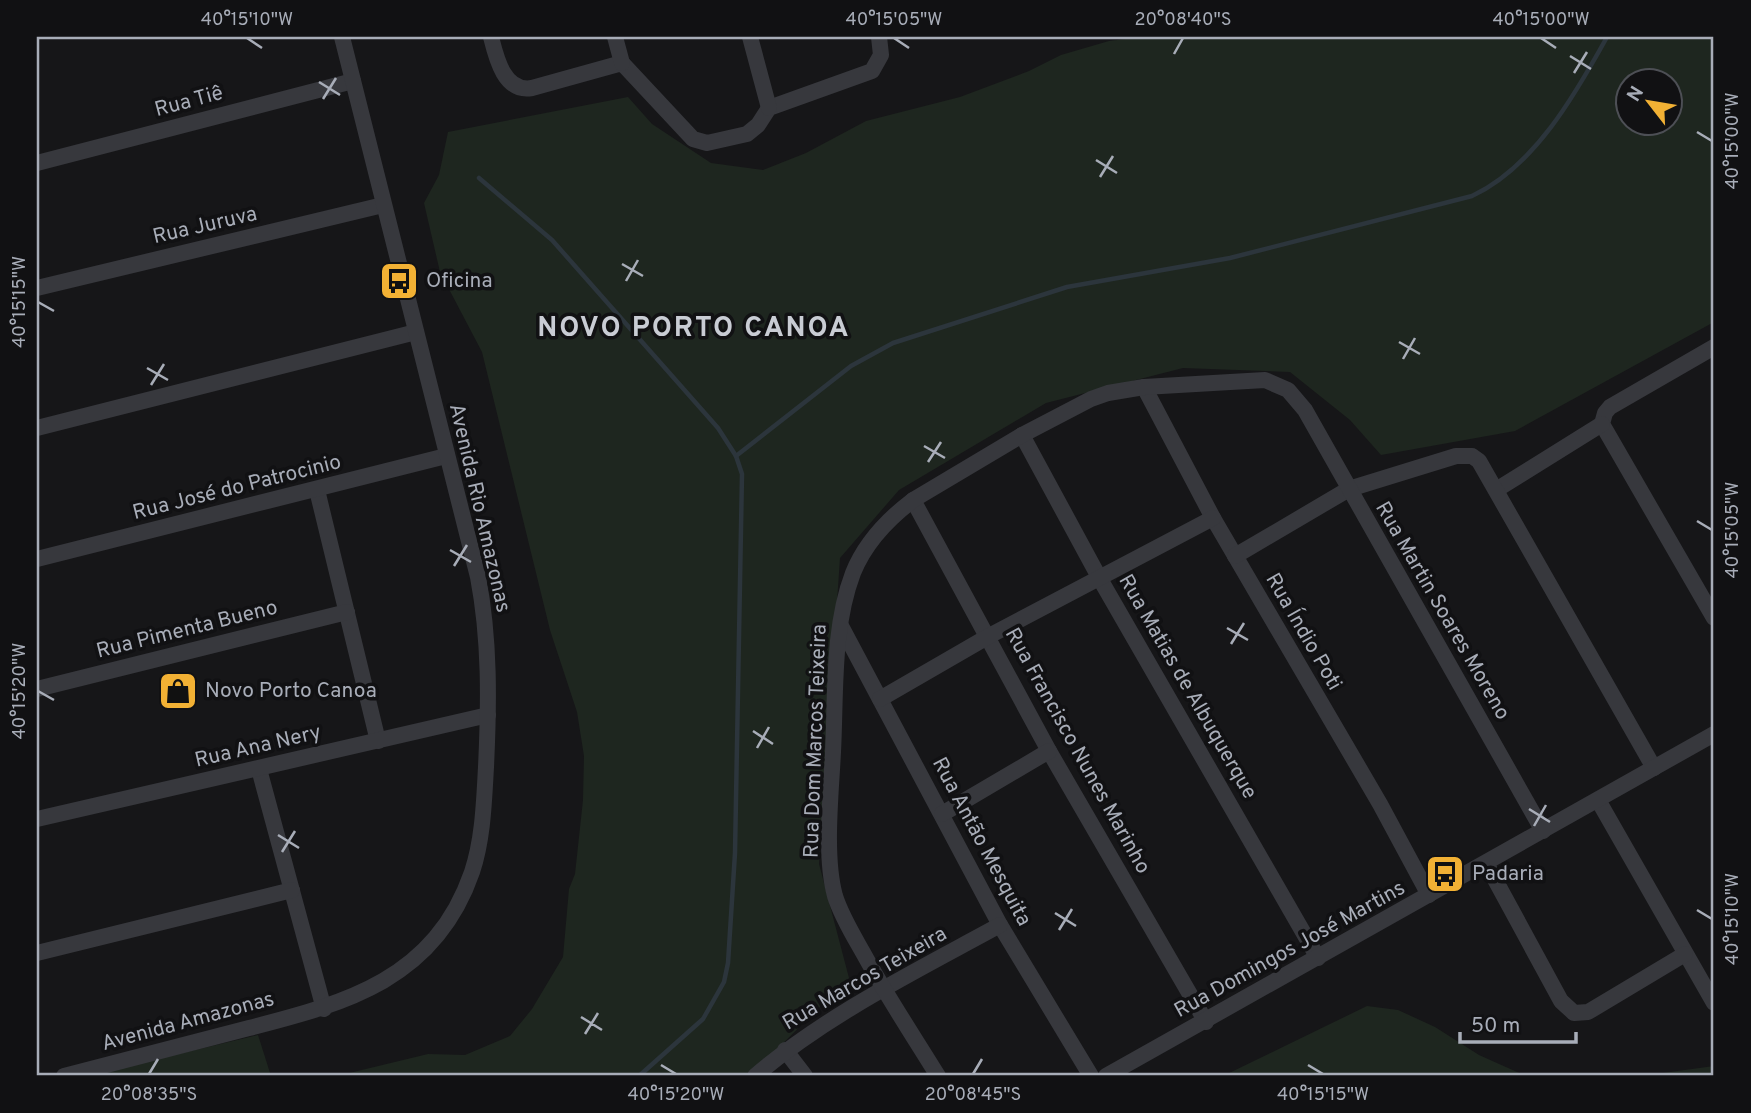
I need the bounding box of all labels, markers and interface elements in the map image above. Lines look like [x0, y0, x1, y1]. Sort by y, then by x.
text: 40°15'10"W [201, 9, 293, 32]
text: 40°15'05"W [846, 9, 942, 32]
text: 20°08'40"S [1134, 9, 1232, 32]
text: 40°15'00"W [1492, 9, 1590, 32]
north arrow [1614, 66, 1684, 136]
street label: Rua Tiê [152, 80, 226, 124]
text: N [1622, 82, 1650, 106]
text: 40°15'00"W [1722, 92, 1745, 190]
street label: Rua Juruva [150, 201, 260, 251]
text: 40°15'15"W [9, 256, 32, 348]
bus stop icon: Oficina [378, 260, 420, 302]
place label: Oficina [426, 268, 492, 295]
district label: NOVO PORTO CANOA [537, 311, 851, 347]
street label: Avenida Rio Amazonas [442, 401, 516, 615]
street label: Rua José do Patrocinio [130, 449, 344, 527]
text: 40°15'05"W [1722, 482, 1745, 578]
street label: Rua Martin Soares Moreno [1368, 497, 1516, 725]
street label: Rua Índio Poti [1259, 568, 1348, 696]
street label: Rua Matias de Albuquerque [1111, 570, 1263, 804]
street label: Rua Pimenta Bueno [94, 594, 280, 666]
street label: Rua Francisco Nunes Marinho [998, 623, 1156, 879]
street label: Rua Dom Marcos Teixeira [798, 624, 834, 858]
text: 40°15'20"W [9, 643, 32, 739]
shop icon: Novo Porto Canoa [157, 670, 199, 712]
place label: Novo Porto Canoa [205, 678, 377, 705]
street label: Rua Ana Nery [192, 719, 324, 775]
street label: Rua Antão Mesquita [925, 753, 1037, 931]
bus stop icon: Padaria [1424, 853, 1466, 895]
place label: Padaria [1472, 861, 1544, 888]
text: 40°15'10"W [1722, 873, 1745, 965]
street label: Rua Domingos José Martins [1170, 875, 1410, 1025]
street label: Rua Marcos Teixeira [778, 921, 952, 1037]
street label: Avenida Amazonas [99, 986, 277, 1058]
scale bar [1460, 1001, 1576, 1045]
text: 50 m [1471, 1013, 1520, 1040]
text: 20°08'35"S [101, 1084, 197, 1107]
text: 40°15'20"W [628, 1084, 724, 1107]
text: 20°08'45"S [925, 1084, 1021, 1107]
text: 40°15'15"W [1277, 1084, 1369, 1107]

